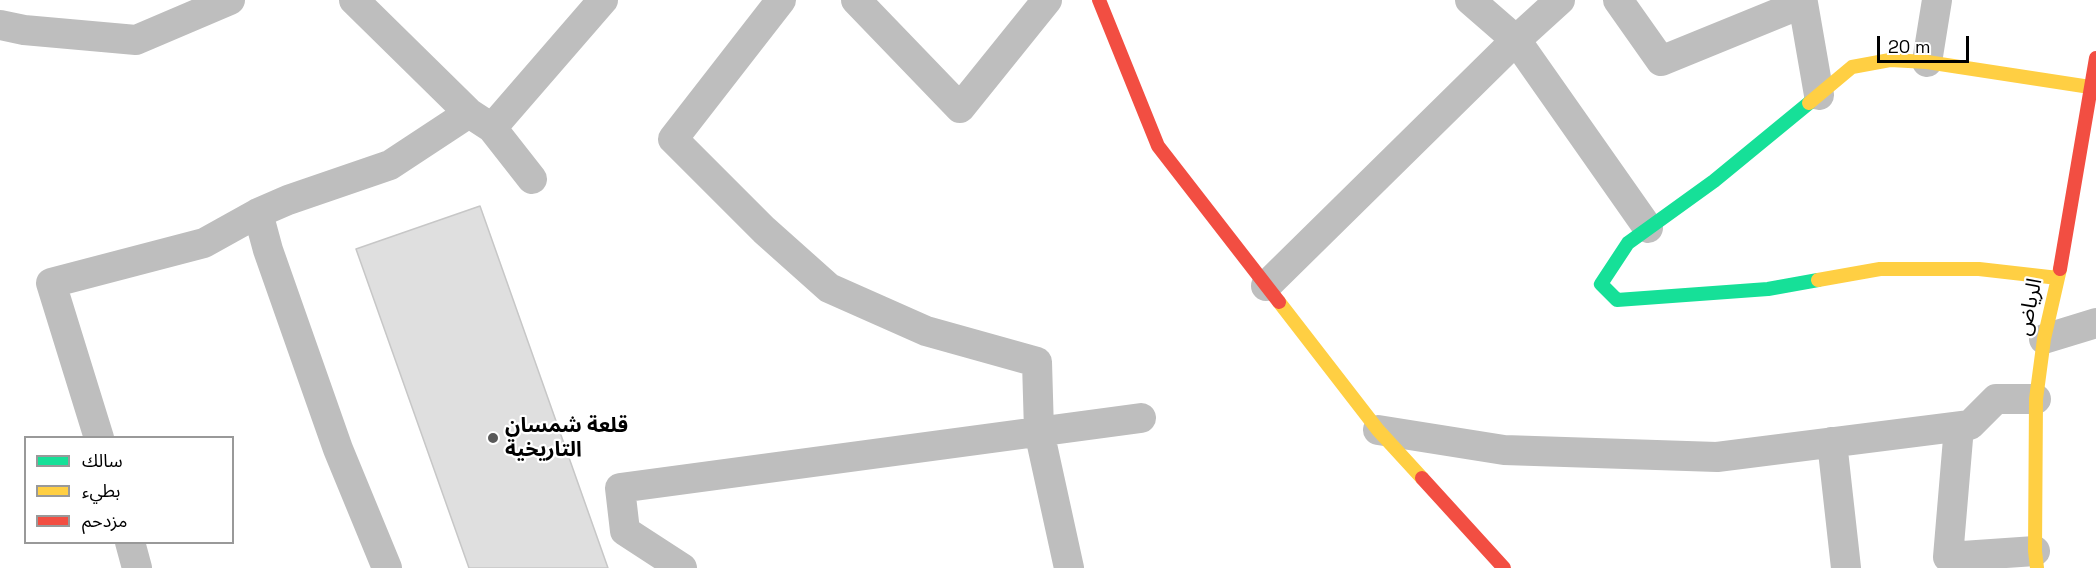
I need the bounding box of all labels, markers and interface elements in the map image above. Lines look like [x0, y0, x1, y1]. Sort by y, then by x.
scale bar [1880, 24, 1972, 62]
text: 20 m [1888, 35, 1931, 58]
street label: الرياض [2012, 276, 2048, 338]
place label: قلعة شمسان التاريخية [505, 413, 628, 463]
marker: قلعة شمسان التاريخية [486, 431, 500, 445]
legend [24, 436, 234, 544]
text: سالك [82, 449, 123, 472]
text: بطيء [82, 479, 120, 502]
text: مزدحم [82, 509, 127, 532]

